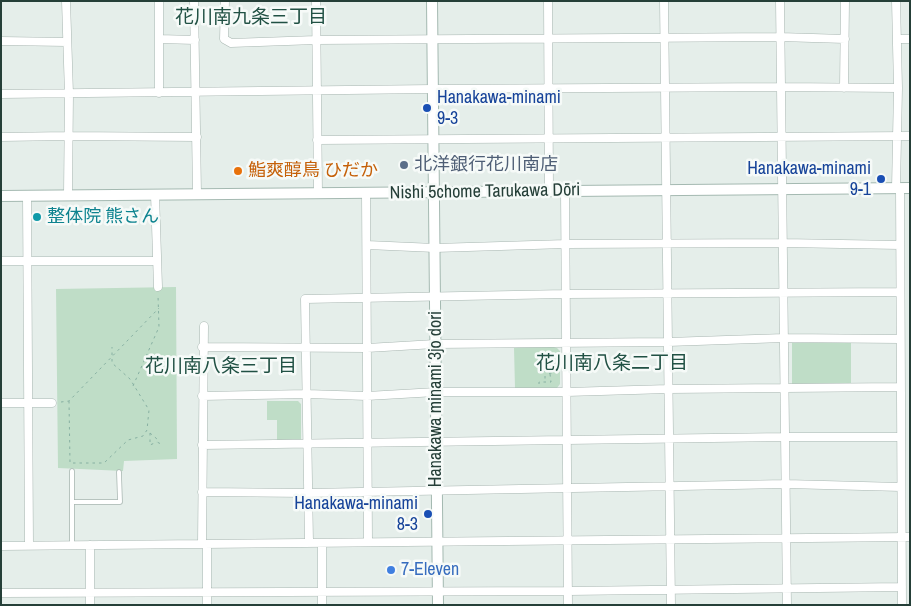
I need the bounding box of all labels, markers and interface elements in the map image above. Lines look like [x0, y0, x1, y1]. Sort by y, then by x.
district label: 花川南九条三丁目 [175, 7, 327, 29]
place label: Hanakawa-minami 9-3 [437, 87, 561, 130]
marker: Hanakawa-minami 9-3 [421, 102, 433, 114]
place label: 北洋銀行花川南店 [414, 154, 558, 176]
place label: Hanakawa-minami 9-1 [747, 158, 871, 200]
marker: 北洋銀行花川南店 [398, 159, 410, 171]
place label: 鮨爽醇鳥 ひだか [248, 160, 378, 182]
marker: 鮨爽醇鳥 ひだか [232, 165, 244, 177]
marker: Hanakawa-minami 9-1 [875, 173, 887, 185]
street label: Nishi 5chome Tarukawa Dōri [390, 180, 580, 204]
place label: 整体院 熊さん [47, 206, 159, 228]
marker: 整体院 熊さん [31, 211, 43, 223]
street label: Hanakawa minami 3jo dori [425, 311, 447, 487]
district label: 花川南八条二丁目 [536, 353, 688, 375]
district label: 花川南八条三丁目 [145, 356, 297, 378]
place label: Hanakawa-minami 8-3 [294, 493, 418, 536]
marker: Hanakawa-minami 8-3 [422, 508, 434, 520]
place label: 7-Eleven [401, 559, 459, 581]
marker: 7-Eleven [385, 564, 397, 576]

